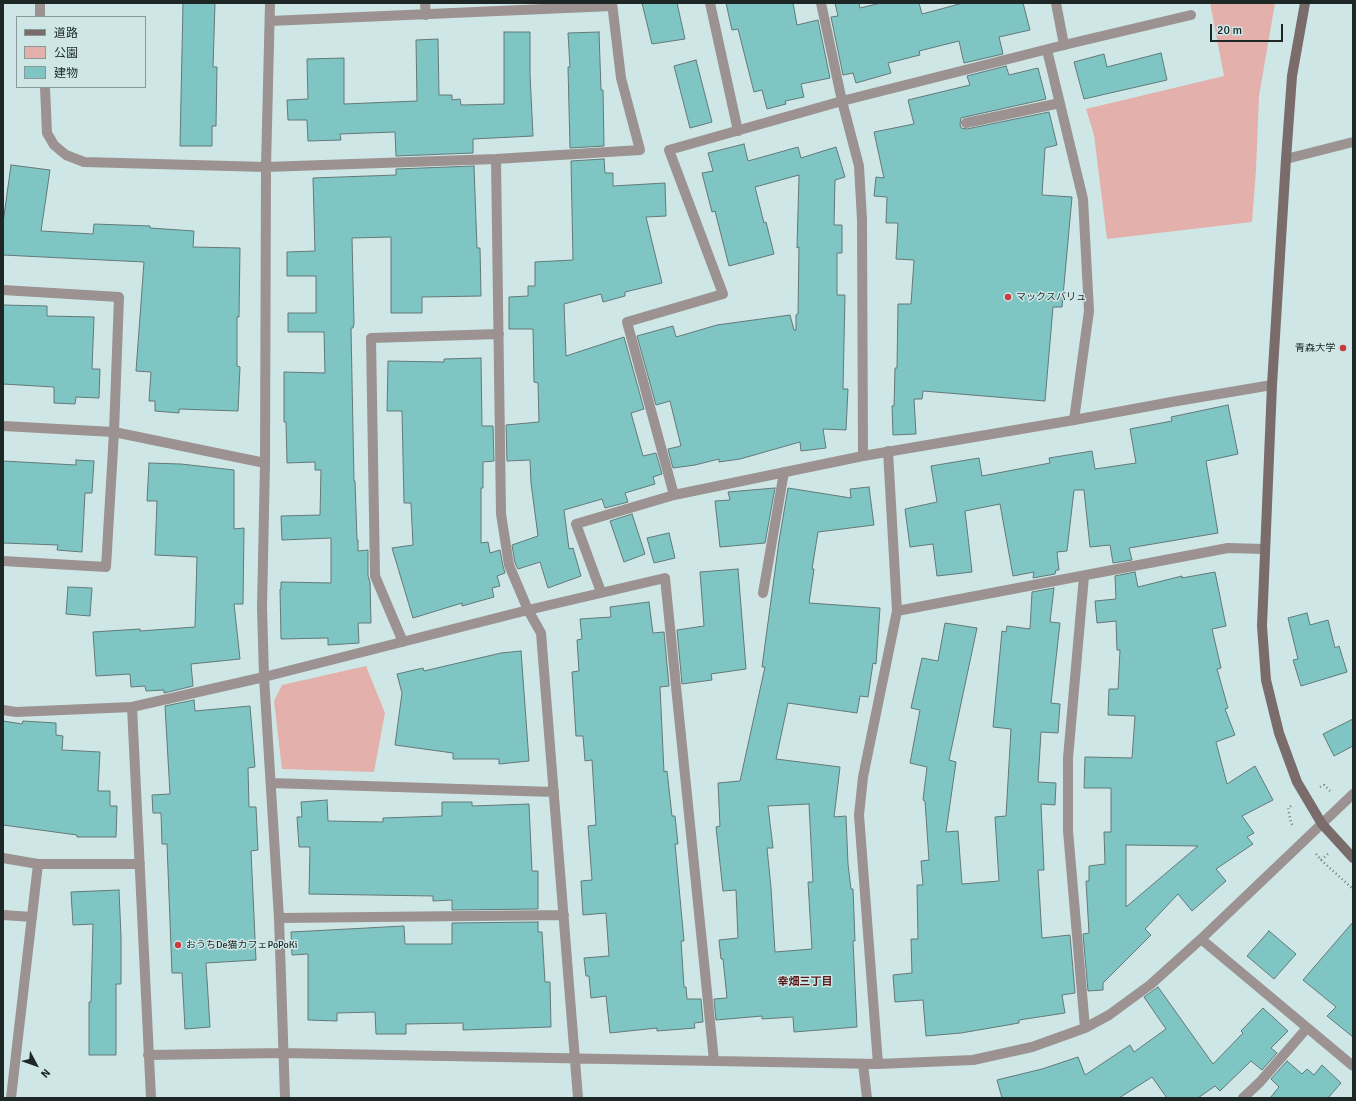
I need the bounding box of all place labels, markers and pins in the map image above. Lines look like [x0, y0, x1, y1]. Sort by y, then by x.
place label: マックスバリュ [1016, 291, 1086, 303]
marker: マックスバリュ [1003, 292, 1013, 302]
place label: 青森大学 [1295, 342, 1335, 354]
marker: 青森大学 [1338, 343, 1348, 353]
place label: おうちDe猫カフェPoPoKi [186, 939, 297, 951]
marker: おうちDe猫カフェPoPoKi [173, 940, 183, 950]

